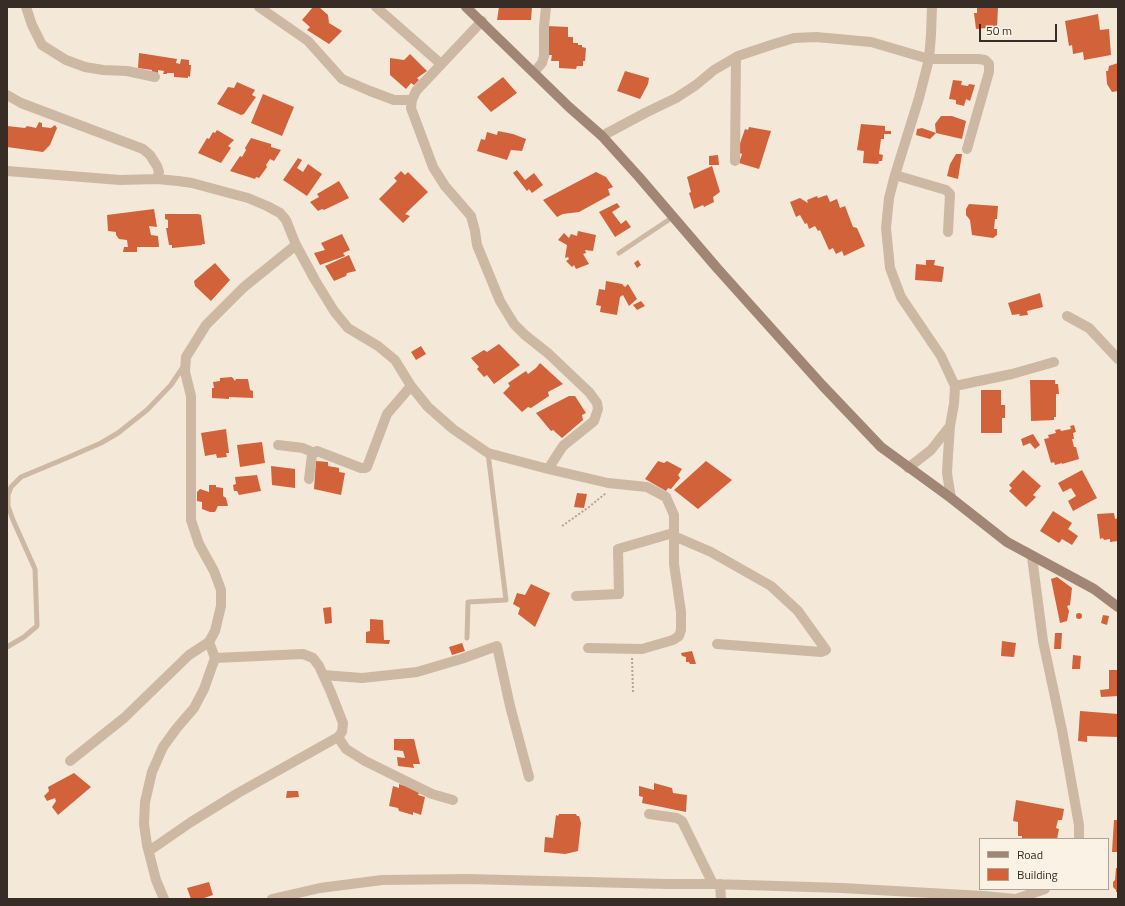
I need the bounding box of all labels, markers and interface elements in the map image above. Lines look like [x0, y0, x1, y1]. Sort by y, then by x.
scale bar [981, 16, 1059, 42]
text: 50 m [986, 21, 1012, 40]
legend [979, 838, 1109, 890]
text: Road [1017, 845, 1043, 864]
text: Building [1017, 865, 1058, 884]

